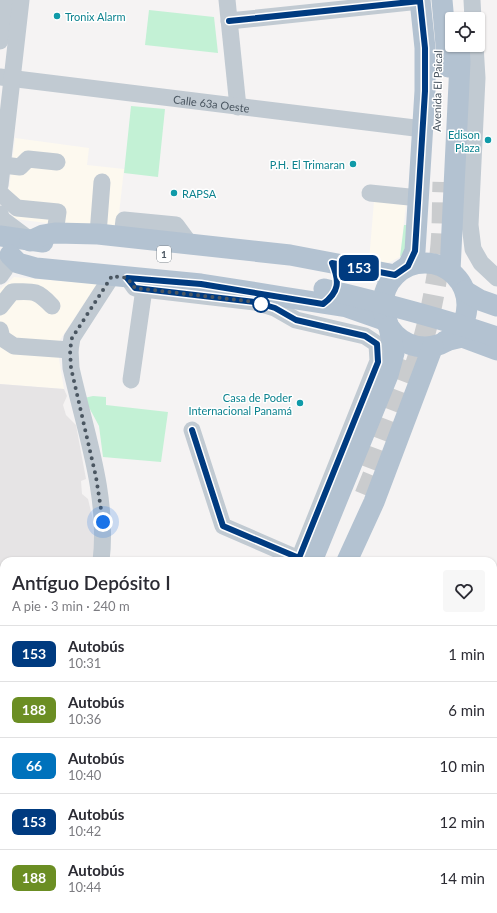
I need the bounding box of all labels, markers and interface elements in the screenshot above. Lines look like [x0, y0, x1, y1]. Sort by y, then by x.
place label: Tronix Alarm [65, 10, 126, 23]
marker: Tronix Alarm [52, 11, 62, 21]
map controls [445, 12, 485, 52]
button: locate [445, 12, 485, 52]
street label: Avenida El Paical [430, 50, 444, 132]
street label: Calle 63a Oeste [172, 92, 251, 114]
place label: Edison Plaza [448, 128, 480, 154]
marker: Edison Plaza [483, 135, 493, 145]
place label: P.H. El Trimaran [270, 158, 345, 171]
marker: P.H. El Trimaran [348, 159, 358, 169]
place label: RAPSA [182, 187, 217, 200]
marker: RAPSA [169, 188, 179, 198]
road number: 1 [157, 246, 171, 262]
line badge: 153 [336, 255, 382, 281]
text: 153 [347, 259, 371, 276]
unlabelled marker [252, 295, 270, 313]
place label: Casa de Poder Internacional Panamá [188, 391, 292, 417]
marker: Casa de Poder Internacional Panamá [295, 398, 305, 408]
your location [93, 512, 113, 532]
button: heart [443, 570, 485, 612]
text: Antíguo Depósito I [12, 571, 171, 594]
text: A pie · 3 min · 240 m [12, 598, 130, 614]
text: Autobús [68, 637, 124, 655]
text: 153 [22, 645, 46, 662]
text: 1 min [448, 645, 485, 663]
text: 10:31 [68, 655, 101, 671]
text: Autobús [68, 693, 124, 711]
text: 188 [22, 701, 46, 718]
text: 6 min [448, 701, 485, 719]
text: 10:36 [68, 711, 101, 727]
text: Autobús [68, 749, 124, 767]
text: 66 [26, 757, 42, 774]
text: 10 min [439, 757, 485, 775]
text: 10:40 [68, 767, 101, 783]
text: Autobús [68, 805, 124, 823]
text: 153 [22, 813, 46, 830]
text: 12 min [439, 813, 485, 831]
text: 10:42 [68, 823, 101, 839]
text: Autobús [68, 861, 124, 879]
text: 188 [22, 869, 46, 886]
text: 14 min [439, 869, 485, 887]
text: 10:44 [68, 879, 101, 895]

